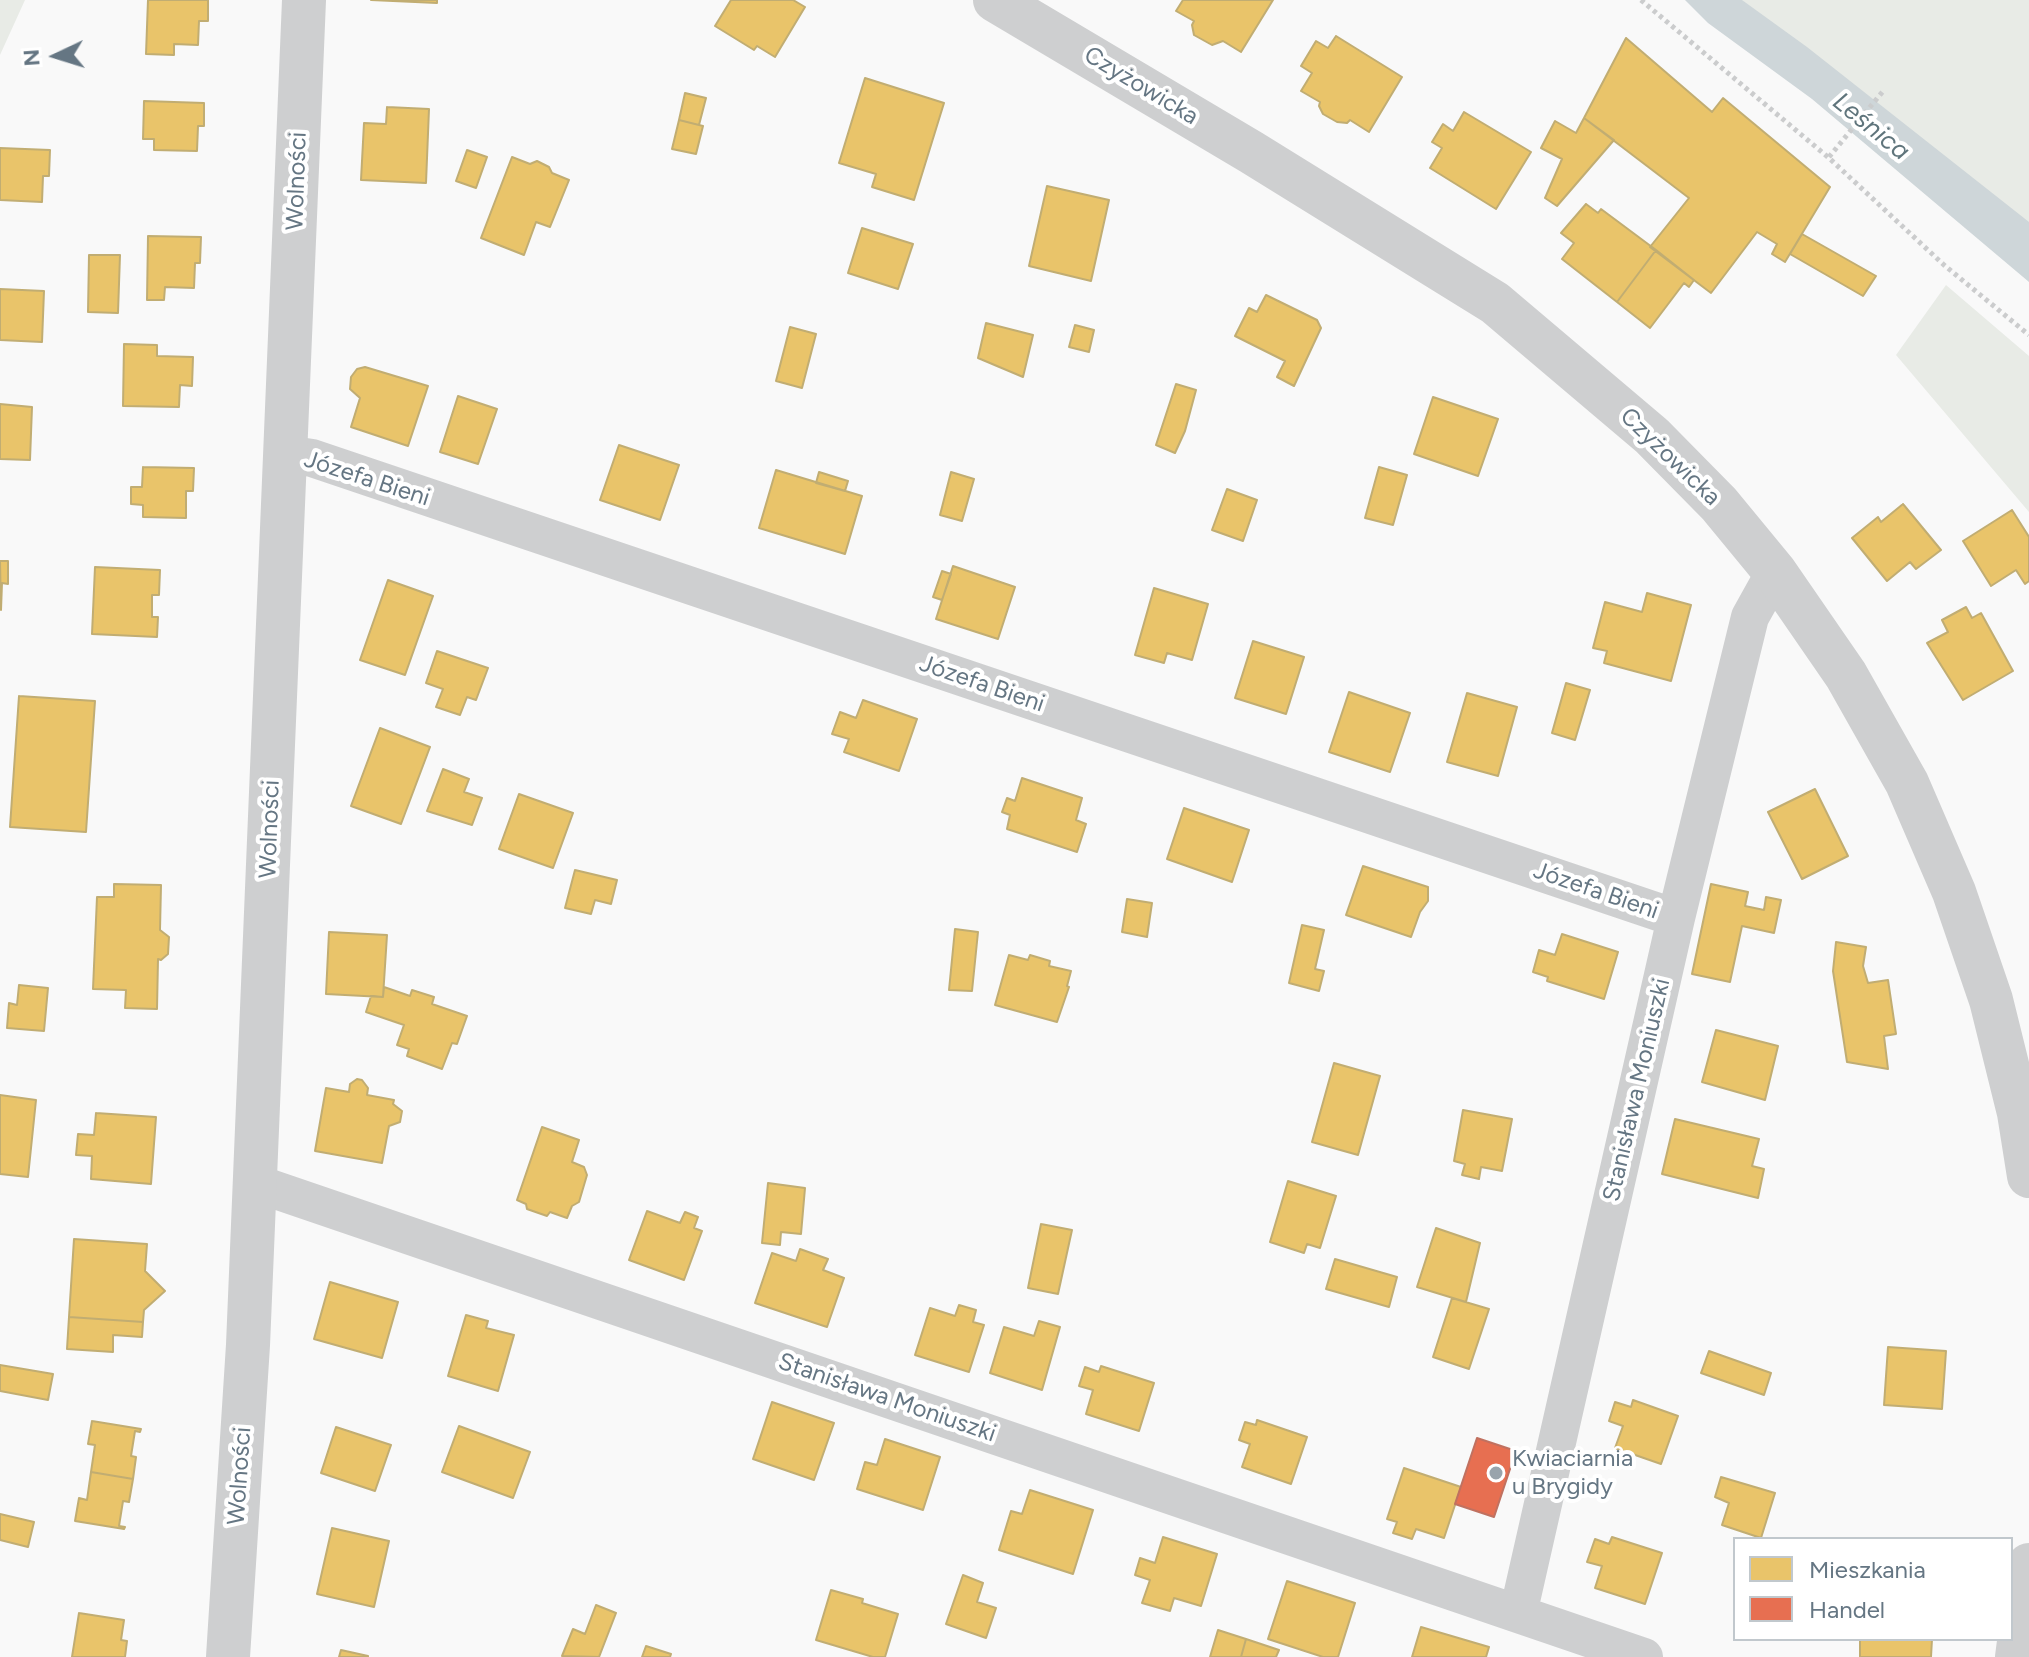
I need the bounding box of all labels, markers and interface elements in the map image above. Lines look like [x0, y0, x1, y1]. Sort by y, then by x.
north arrow [16, 16, 96, 96]
street label: Czyżowicka [1079, 41, 1203, 131]
text: N [17, 48, 46, 67]
water label: Leśnica [1826, 87, 1916, 167]
street label: Wolności [281, 131, 313, 231]
street label: Czyżowicka [1614, 402, 1726, 512]
street label: Józefa Bieni [301, 445, 433, 513]
street label: Józefa Bieni [916, 649, 1048, 719]
street label: Wolności [254, 779, 286, 879]
street label: Józefa Bieni [1530, 856, 1662, 926]
street label: Stanisława Moniuszki [1597, 975, 1677, 1205]
street label: Stanisława Moniuszki [774, 1347, 1000, 1449]
street label: Wolności [222, 1426, 258, 1526]
place label: Kwiaciarnia u Brygidy [1512, 1445, 1633, 1501]
marker: Kwiaciarnia u Brygidy [1487, 1464, 1505, 1482]
legend [1733, 1537, 2013, 1641]
text: Mieszkania [1809, 1555, 1926, 1584]
text: Handel [1809, 1595, 1885, 1624]

